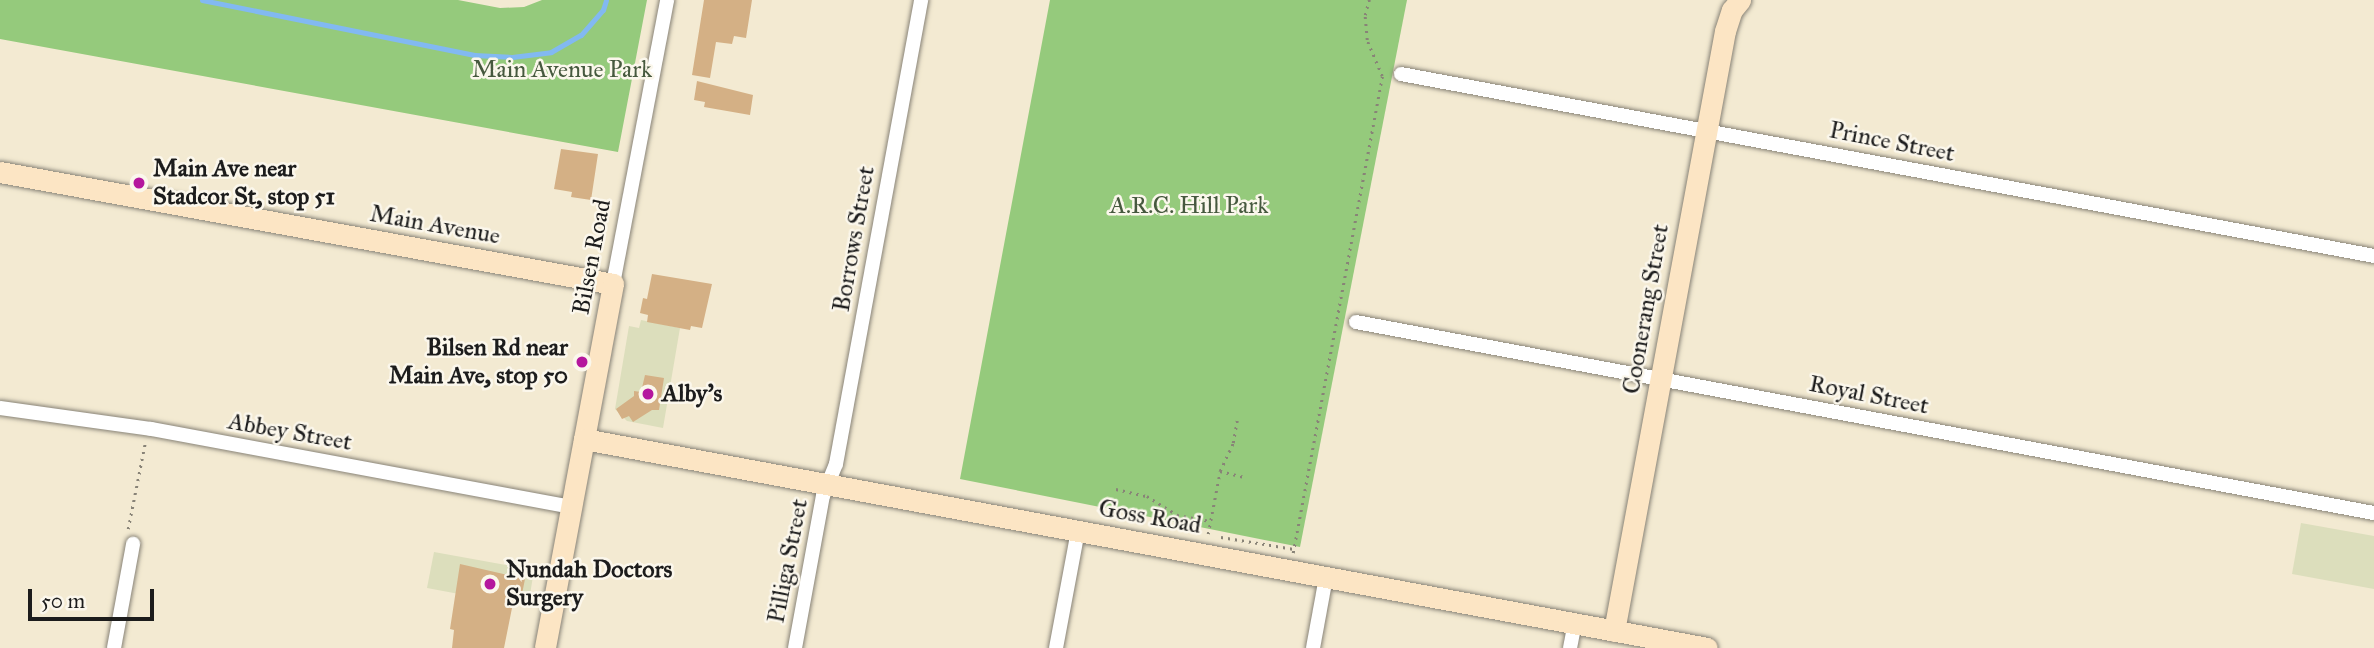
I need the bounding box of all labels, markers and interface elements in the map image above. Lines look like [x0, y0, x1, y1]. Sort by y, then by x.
park label: Main Avenue Park [472, 56, 652, 84]
street label: Prince Street [1827, 116, 1957, 168]
place label: Main Ave near Stadcor St, stop 51 [153, 155, 335, 211]
street label: Borrows Street [827, 164, 881, 314]
marker: Main Ave near Stadcor St, stop 51 [131, 175, 147, 191]
park label: A.R.C. Hill Park [1110, 192, 1268, 220]
street label: Bilsen Road [567, 197, 617, 317]
street label: Main Avenue [368, 199, 502, 251]
street label: Coonerang Street [1617, 222, 1675, 396]
place label: Bilsen Rd near Main Ave, stop 50 [389, 334, 568, 390]
marker: Bilsen Rd near Main Ave, stop 50 [574, 354, 590, 370]
street label: Royal Street [1807, 369, 1931, 421]
place label: Alby's [662, 380, 722, 408]
marker: Alby's [640, 386, 656, 402]
street label: Abbey Street [226, 407, 354, 457]
street label: Goss Road [1096, 494, 1204, 540]
street label: Pilliga Street [762, 496, 814, 626]
place label: Nundah Doctors Surgery [506, 556, 672, 612]
scale bar [32, 574, 158, 618]
marker: Nundah Doctors Surgery [480, 574, 500, 594]
text: 50 m [41, 588, 85, 614]

